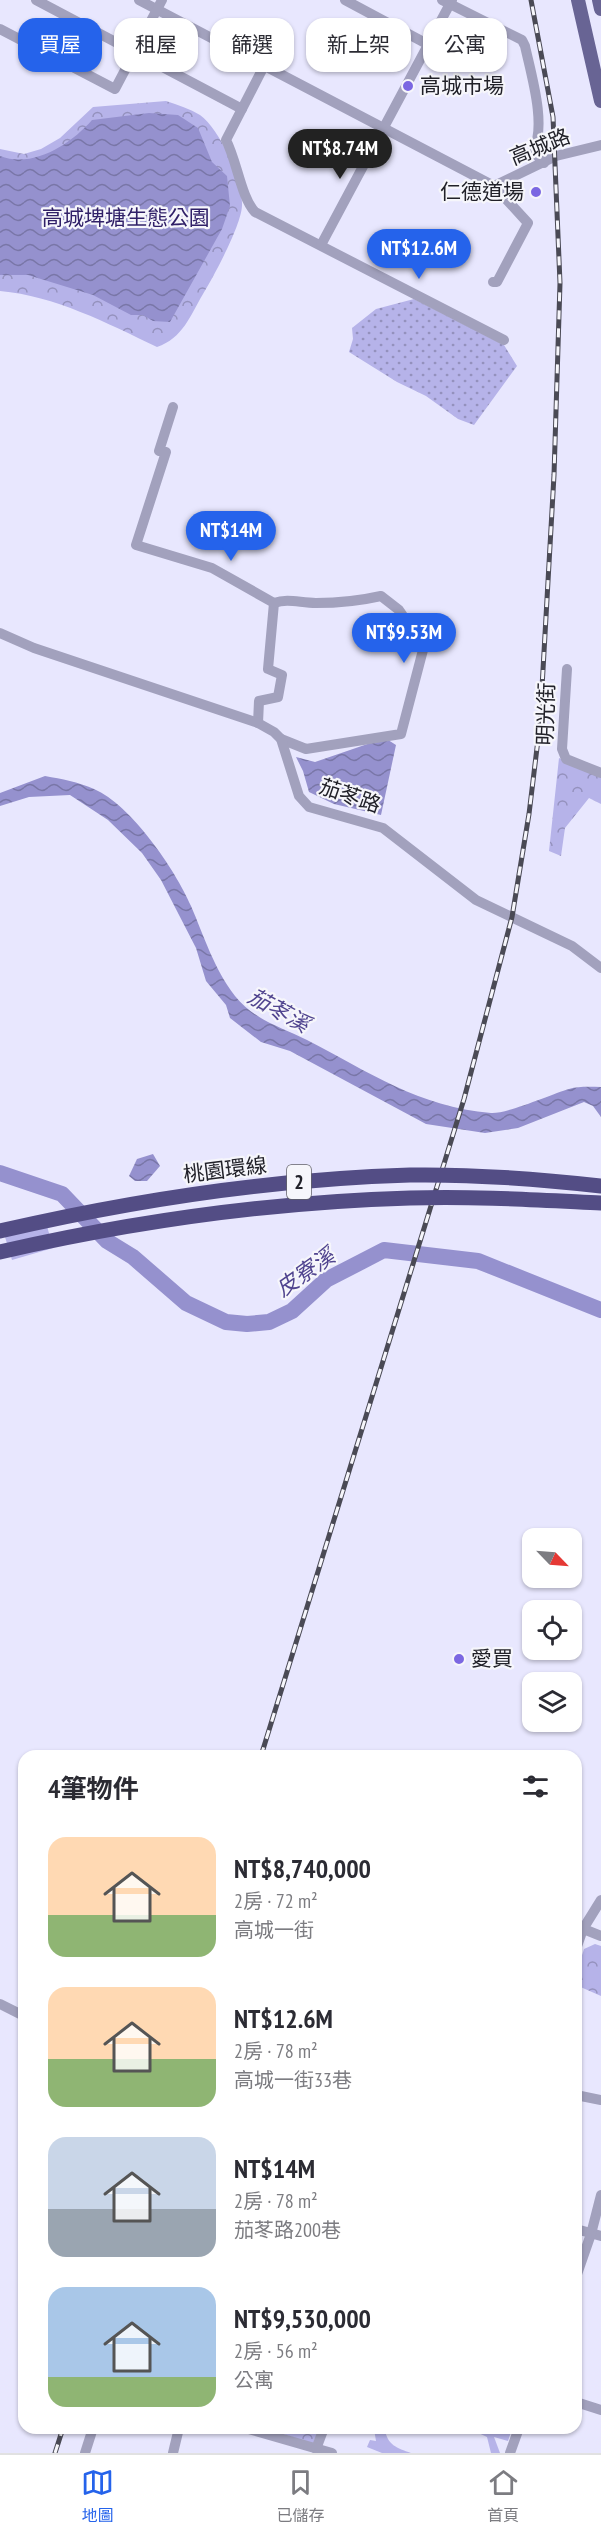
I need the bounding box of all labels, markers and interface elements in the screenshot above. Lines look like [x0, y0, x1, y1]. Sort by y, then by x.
chip: 買屋 [18, 18, 102, 72]
chip: 租屋 [114, 18, 198, 72]
chip: 篩選 [210, 18, 294, 72]
chip: 新上架 [306, 18, 411, 72]
chip: 公寓 [423, 18, 507, 72]
place label: 高城市場 [420, 72, 504, 99]
marker: 高城市場 [401, 79, 415, 93]
street label: 高城路 [506, 122, 574, 171]
pin: NT$8.74M [278, 129, 402, 180]
text: NT$8.74M [302, 135, 378, 161]
place label: 仁德道場 [440, 178, 524, 205]
marker: 仁德道場 [529, 185, 543, 199]
park label: 高城埤塘生態公園 [42, 204, 210, 231]
pin: NT$12.6M [357, 229, 481, 280]
text: NT$12.6M [381, 235, 457, 261]
pin: NT$14M [182, 511, 280, 562]
text: NT$14M [200, 517, 262, 543]
pin: NT$9.53M [342, 613, 466, 664]
text: NT$9.53M [366, 619, 442, 645]
street label: 明光街 [531, 682, 560, 746]
street label: 茄苳路 [316, 773, 384, 819]
water label: 茄苳溪 [243, 982, 317, 1040]
street label: 桃園環線 [182, 1151, 268, 1188]
road number: 2 [287, 1165, 311, 1199]
water label: 皮寮溪 [270, 1240, 343, 1302]
north arrow [522, 1528, 582, 1588]
map controls [522, 1528, 582, 1732]
button: locate [522, 1600, 582, 1660]
place label: 愛買 [471, 1645, 513, 1672]
marker: 愛買 [452, 1652, 466, 1666]
button: layers [522, 1672, 582, 1732]
icon: filters [519, 1770, 552, 1803]
text: 4筆物件 [48, 1772, 138, 1805]
text: NT$8,740,000 [234, 1852, 371, 1885]
icon: home [96, 1861, 168, 1933]
text: 2房 · 72 m² [234, 1888, 318, 1914]
text: 高城一街 [234, 1917, 314, 1943]
text: NT$12.6M [234, 2002, 333, 2035]
icon: home [96, 2011, 168, 2083]
text: 2房 · 78 m² [234, 2038, 318, 2064]
text: 高城一街33巷 [234, 2067, 352, 2093]
text: NT$14M [234, 2152, 315, 2185]
icon: home [96, 2161, 168, 2233]
text: 2房 · 78 m² [234, 2188, 318, 2214]
text: 茄苳路200巷 [234, 2217, 341, 2243]
text: NT$9,530,000 [234, 2302, 371, 2335]
icon: home [96, 2311, 168, 2383]
text: 2房 · 56 m² [234, 2338, 318, 2364]
text: 公寓 [234, 2367, 274, 2393]
tab: 地圖 [81, 2466, 114, 2526]
tab: 已儲存 [276, 2466, 325, 2526]
tab: 首頁 [487, 2466, 520, 2526]

